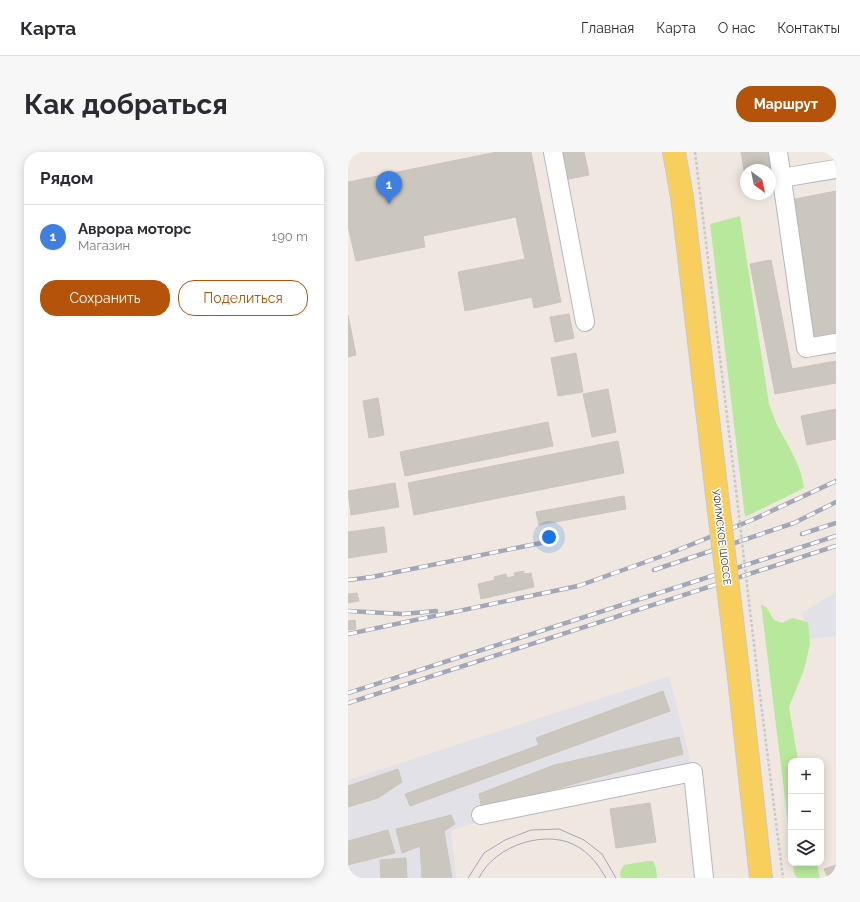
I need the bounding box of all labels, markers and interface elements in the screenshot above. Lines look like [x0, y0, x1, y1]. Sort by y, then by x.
text: Карта [20, 17, 76, 39]
text: Главная [581, 20, 634, 36]
text: Карта [656, 20, 696, 36]
text: О нас [718, 20, 755, 36]
text: Контакты [777, 20, 840, 36]
button: Маршрут [736, 86, 836, 122]
text: Как добраться [24, 88, 228, 121]
north arrow [740, 164, 776, 200]
text: Рядом [40, 168, 93, 188]
pin: 1 [376, 171, 402, 204]
text: Аврора моторс [78, 220, 191, 238]
text: 1 [50, 229, 56, 244]
text: 190 m [272, 229, 308, 244]
text: Магазин [78, 238, 130, 253]
button: Сохранить [40, 280, 170, 316]
button: Поделиться [178, 280, 308, 316]
street label: УФИМСКОЕ ШОССЕ [710, 489, 733, 586]
your location [539, 527, 559, 547]
map controls [788, 758, 824, 866]
button: + [788, 758, 824, 794]
button: − [788, 794, 824, 830]
button: layers [788, 830, 824, 866]

